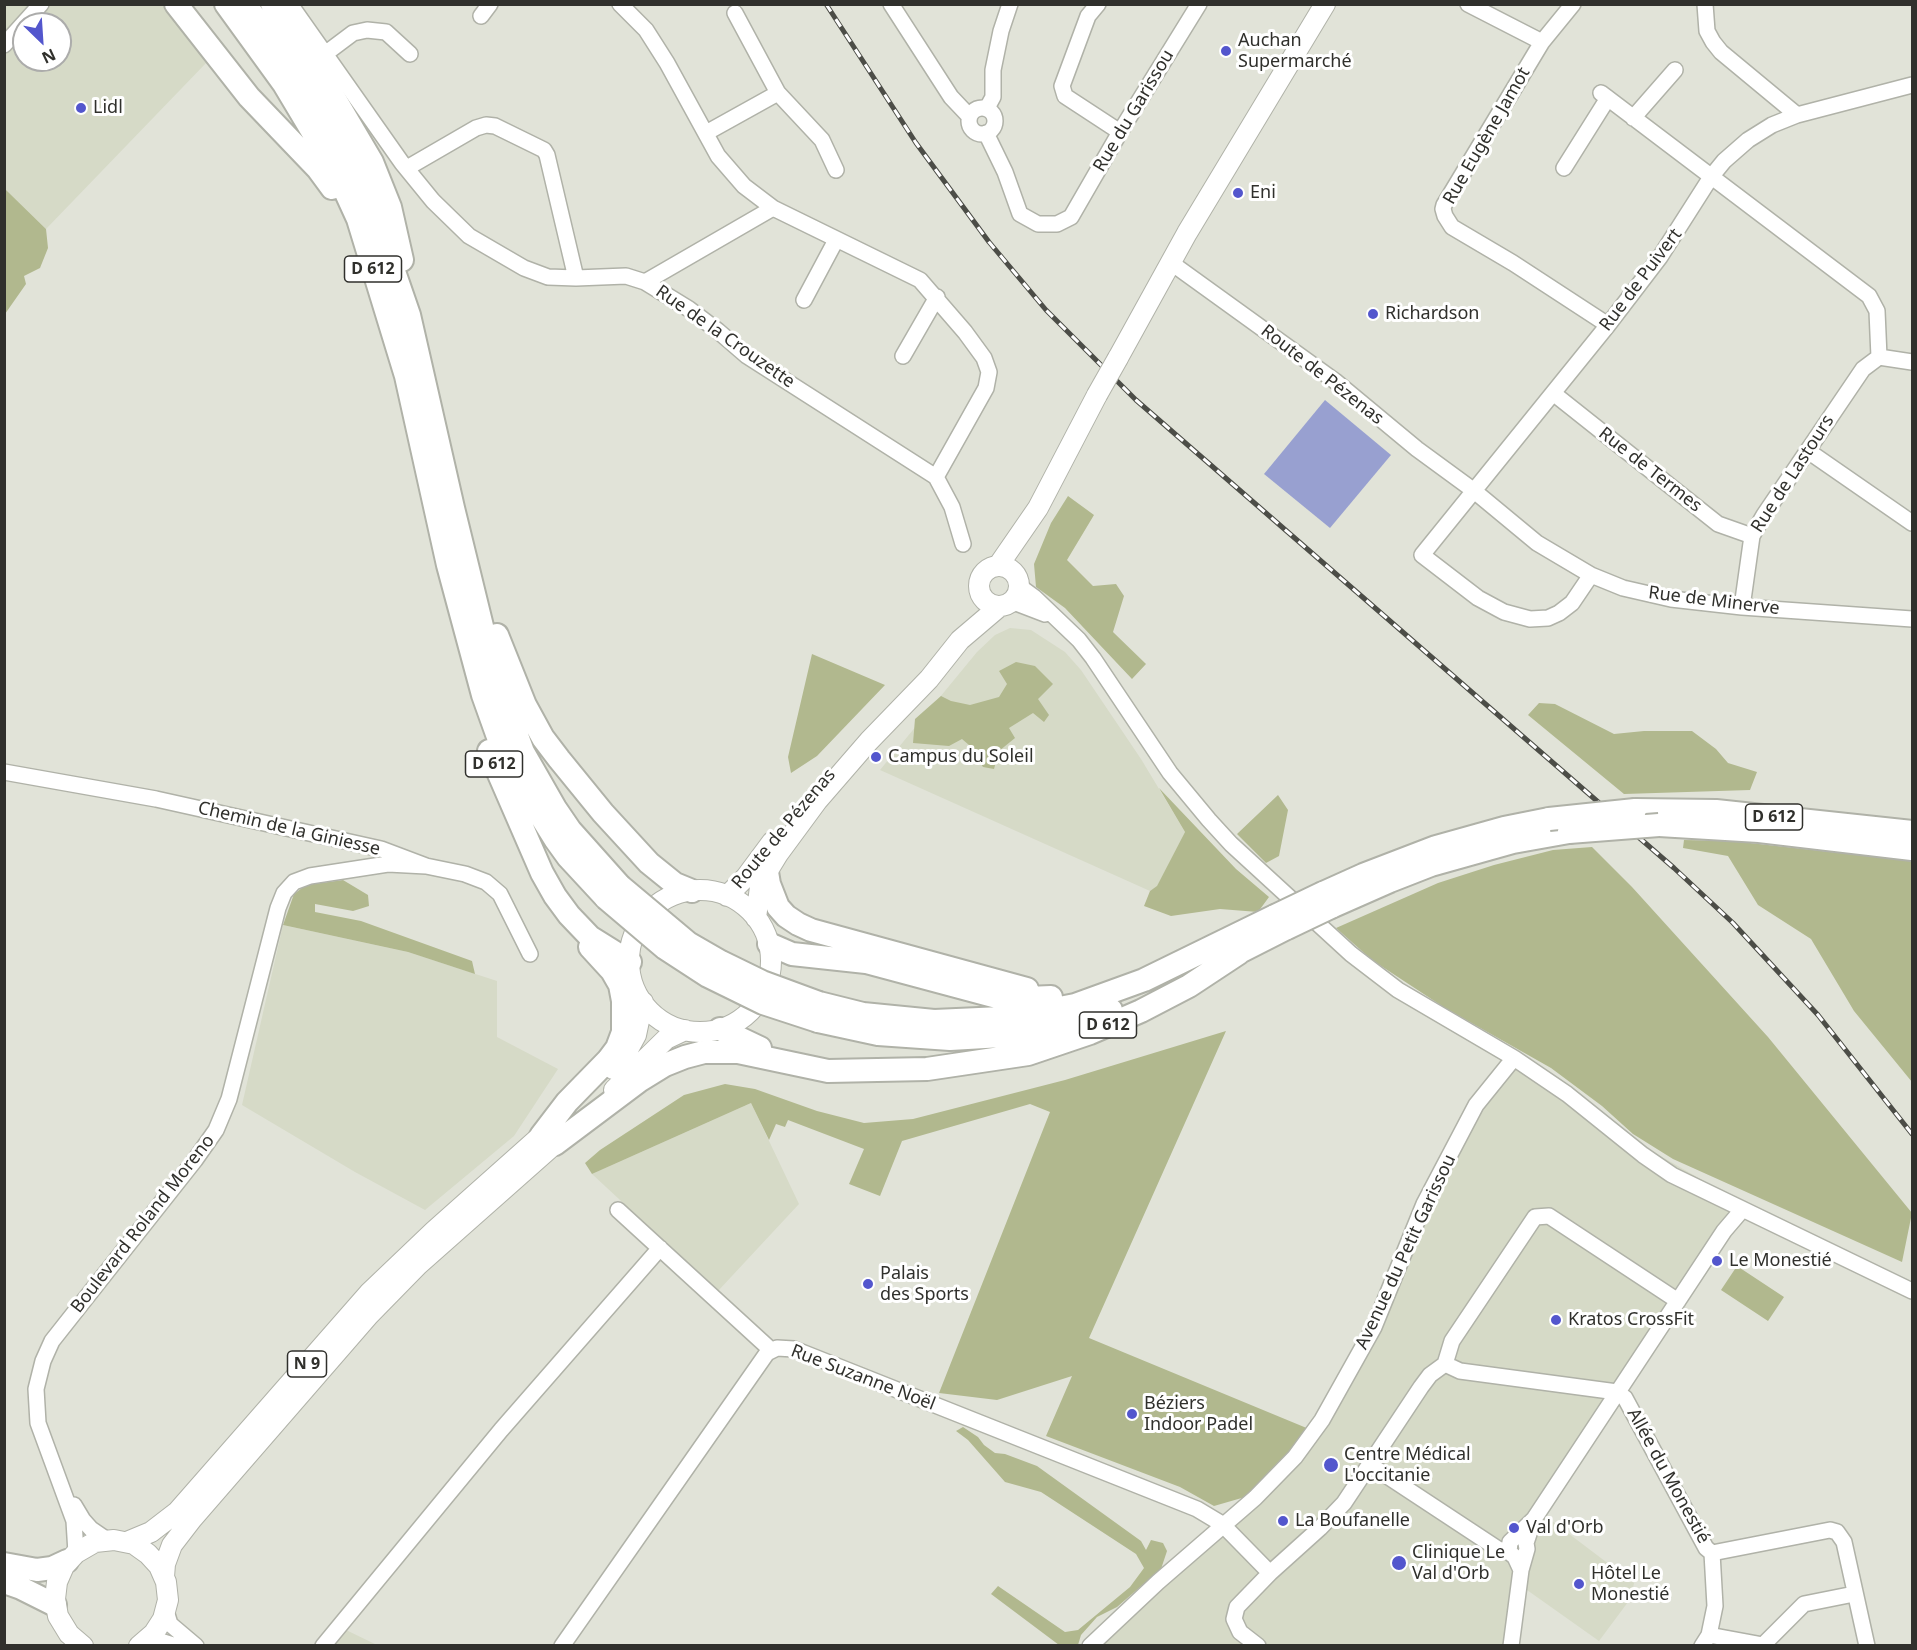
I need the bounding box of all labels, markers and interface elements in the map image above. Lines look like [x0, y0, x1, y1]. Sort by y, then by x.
north arrow [12, 12, 72, 72]
place label: Auchan Supermarché [1238, 30, 1352, 72]
text: N [38, 44, 59, 69]
marker: Auchan Supermarché [1219, 44, 1233, 58]
street label: Rue du Garissou [1089, 46, 1179, 176]
street label: Rue Eugène Jamot [1439, 64, 1535, 208]
place label: Lidl [93, 97, 123, 119]
marker: Lidl [74, 101, 88, 115]
place label: Eni [1250, 182, 1276, 204]
marker: Eni [1231, 186, 1245, 200]
street label: Rue de Puivert [1595, 224, 1687, 336]
road number: D 612 [344, 256, 401, 282]
street label: Rue de la Crouzette [651, 281, 799, 393]
place label: Richardson [1385, 303, 1479, 325]
marker: Richardson [1366, 307, 1380, 321]
street label: Route de Pézenas [1256, 320, 1388, 430]
street label: Rue de Lastours [1747, 411, 1839, 537]
street label: Rue de Termes [1594, 423, 1706, 517]
street label: Rue de Minerve [1647, 582, 1781, 620]
place label: Campus du Soleil [888, 746, 1034, 768]
marker: Campus du Soleil [869, 750, 883, 764]
road number: D 612 [466, 751, 522, 777]
street label: Route de Pézenas [728, 765, 840, 893]
street label: Chemin de la Giniesse [196, 798, 382, 860]
road number: D 612 [1746, 804, 1802, 830]
road number: D 612 [1080, 1012, 1136, 1038]
street label: Boulevard Roland Moreno [67, 1131, 219, 1317]
street label: Avenue du Petit Garissou [1351, 1151, 1461, 1353]
place label: Le Monestié [1729, 1250, 1832, 1272]
marker: Le Monestié [1710, 1254, 1724, 1268]
place label: Palais des Sports [880, 1263, 969, 1306]
marker: Palais des Sports [861, 1277, 875, 1291]
place label: Kratos CrossFit [1568, 1309, 1694, 1331]
marker: Kratos CrossFit [1549, 1313, 1563, 1327]
street label: Rue Suzanne Noël [788, 1340, 938, 1416]
road number: N 9 [288, 1351, 326, 1377]
place label: Béziers Indoor Padel [1144, 1393, 1253, 1436]
street label: Allée du Monestié [1622, 1405, 1714, 1547]
marker: Béziers Indoor Padel [1125, 1407, 1139, 1421]
place label: Centre Médical L'occitanie [1344, 1444, 1471, 1486]
marker: Centre Médical L'occitanie [1322, 1456, 1340, 1474]
place label: La Boufanelle [1295, 1510, 1410, 1532]
marker: La Boufanelle [1276, 1514, 1290, 1528]
place label: Val d'Orb [1526, 1517, 1604, 1539]
marker: Val d'Orb [1507, 1521, 1521, 1535]
place label: Clinique Le Val d'Orb [1412, 1542, 1505, 1584]
marker: Clinique Le Val d'Orb [1390, 1554, 1408, 1572]
place label: Hôtel Le Monestié [1591, 1563, 1669, 1606]
marker: Hôtel Le Monestié [1572, 1577, 1586, 1591]

